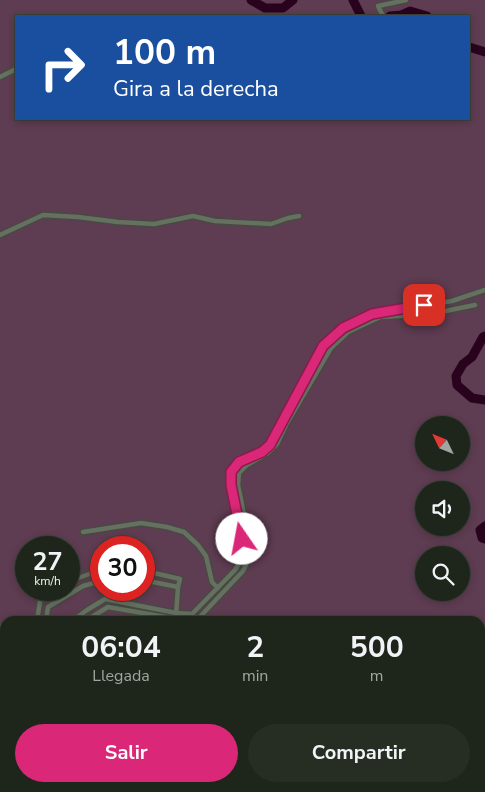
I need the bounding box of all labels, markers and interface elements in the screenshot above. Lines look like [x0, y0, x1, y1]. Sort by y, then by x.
text: 100 m [113, 29, 216, 76]
icon: right [30, 35, 95, 100]
text: Gira a la derecha [113, 74, 279, 104]
pin [403, 284, 445, 326]
icon: arrive [410, 291, 438, 319]
north arrow [415, 416, 470, 471]
map controls [415, 416, 470, 601]
button: sound [415, 481, 470, 536]
position arrow [215, 512, 267, 564]
speed limit sign: 30 [90, 536, 155, 601]
text: 27 [32, 545, 63, 579]
button: search [415, 546, 470, 601]
text: km/h [34, 573, 61, 589]
text: 06:04 [81, 627, 161, 668]
text: 2 [246, 627, 264, 668]
text: 500 [350, 627, 404, 668]
text: Llegada [92, 665, 150, 687]
text: min [242, 665, 268, 687]
text: m [370, 665, 384, 687]
button: Salir [15, 724, 238, 782]
button: Compartir [248, 724, 470, 782]

